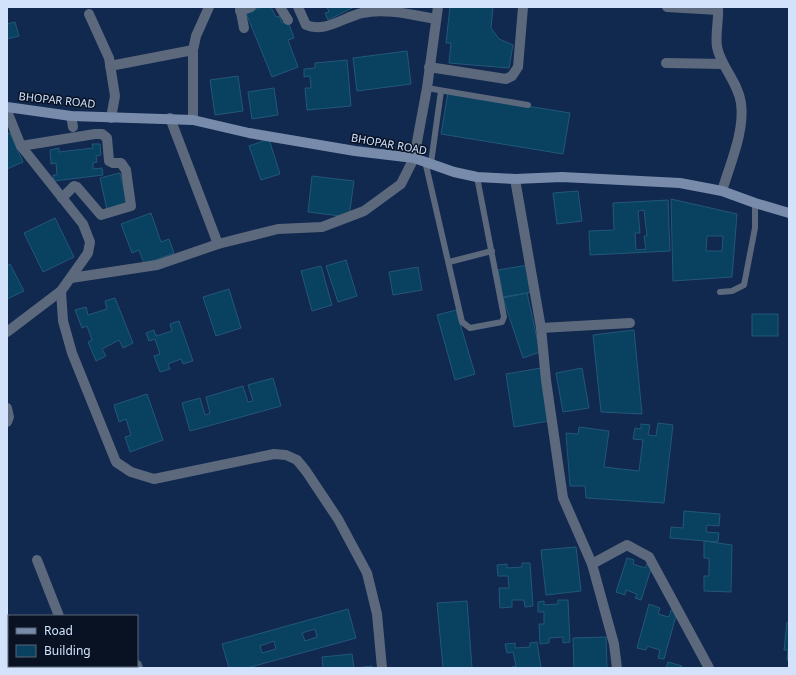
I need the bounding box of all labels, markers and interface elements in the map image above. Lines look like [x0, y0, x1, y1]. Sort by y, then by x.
street label: BHOPAR ROAD [18, 88, 96, 111]
street label: BHOPAR ROAD [350, 129, 428, 158]
legend [8, 615, 138, 667]
text: Road [44, 622, 73, 639]
text: Building [44, 642, 91, 659]

